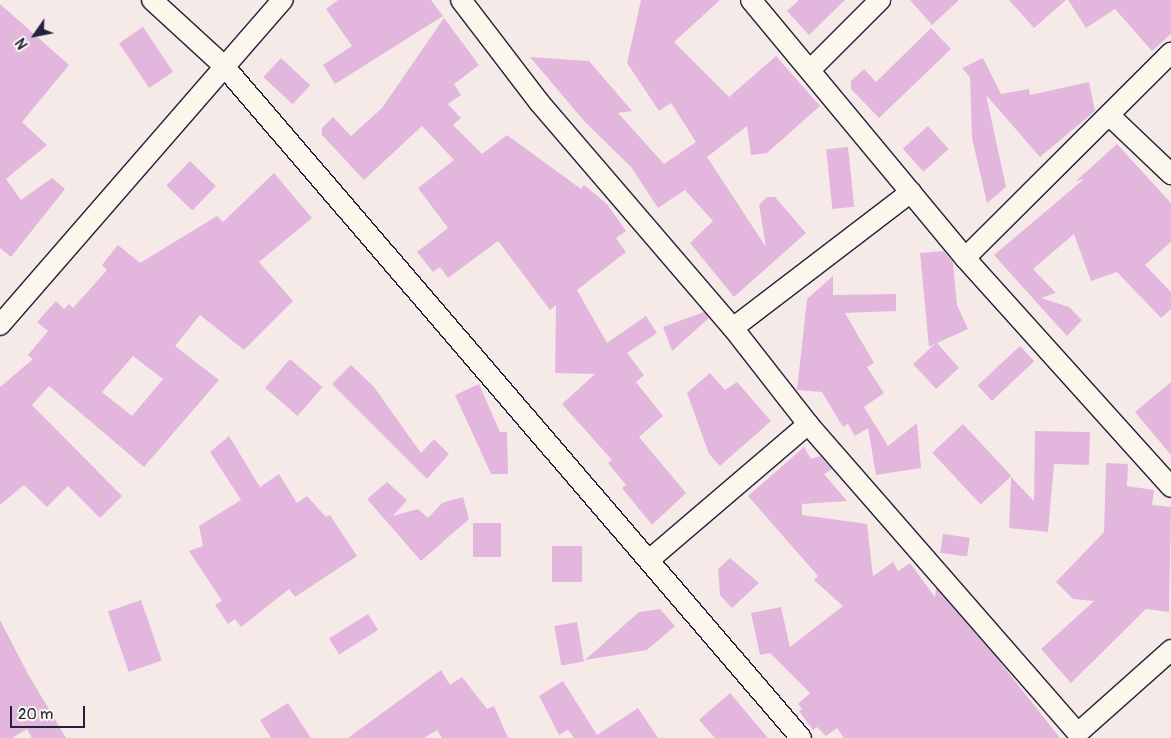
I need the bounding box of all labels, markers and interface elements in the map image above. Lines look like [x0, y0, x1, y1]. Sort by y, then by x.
north arrow [10, 10, 60, 60]
text: N [12, 35, 32, 52]
scale bar [12, 696, 88, 728]
text: 20 m [18, 705, 53, 724]

